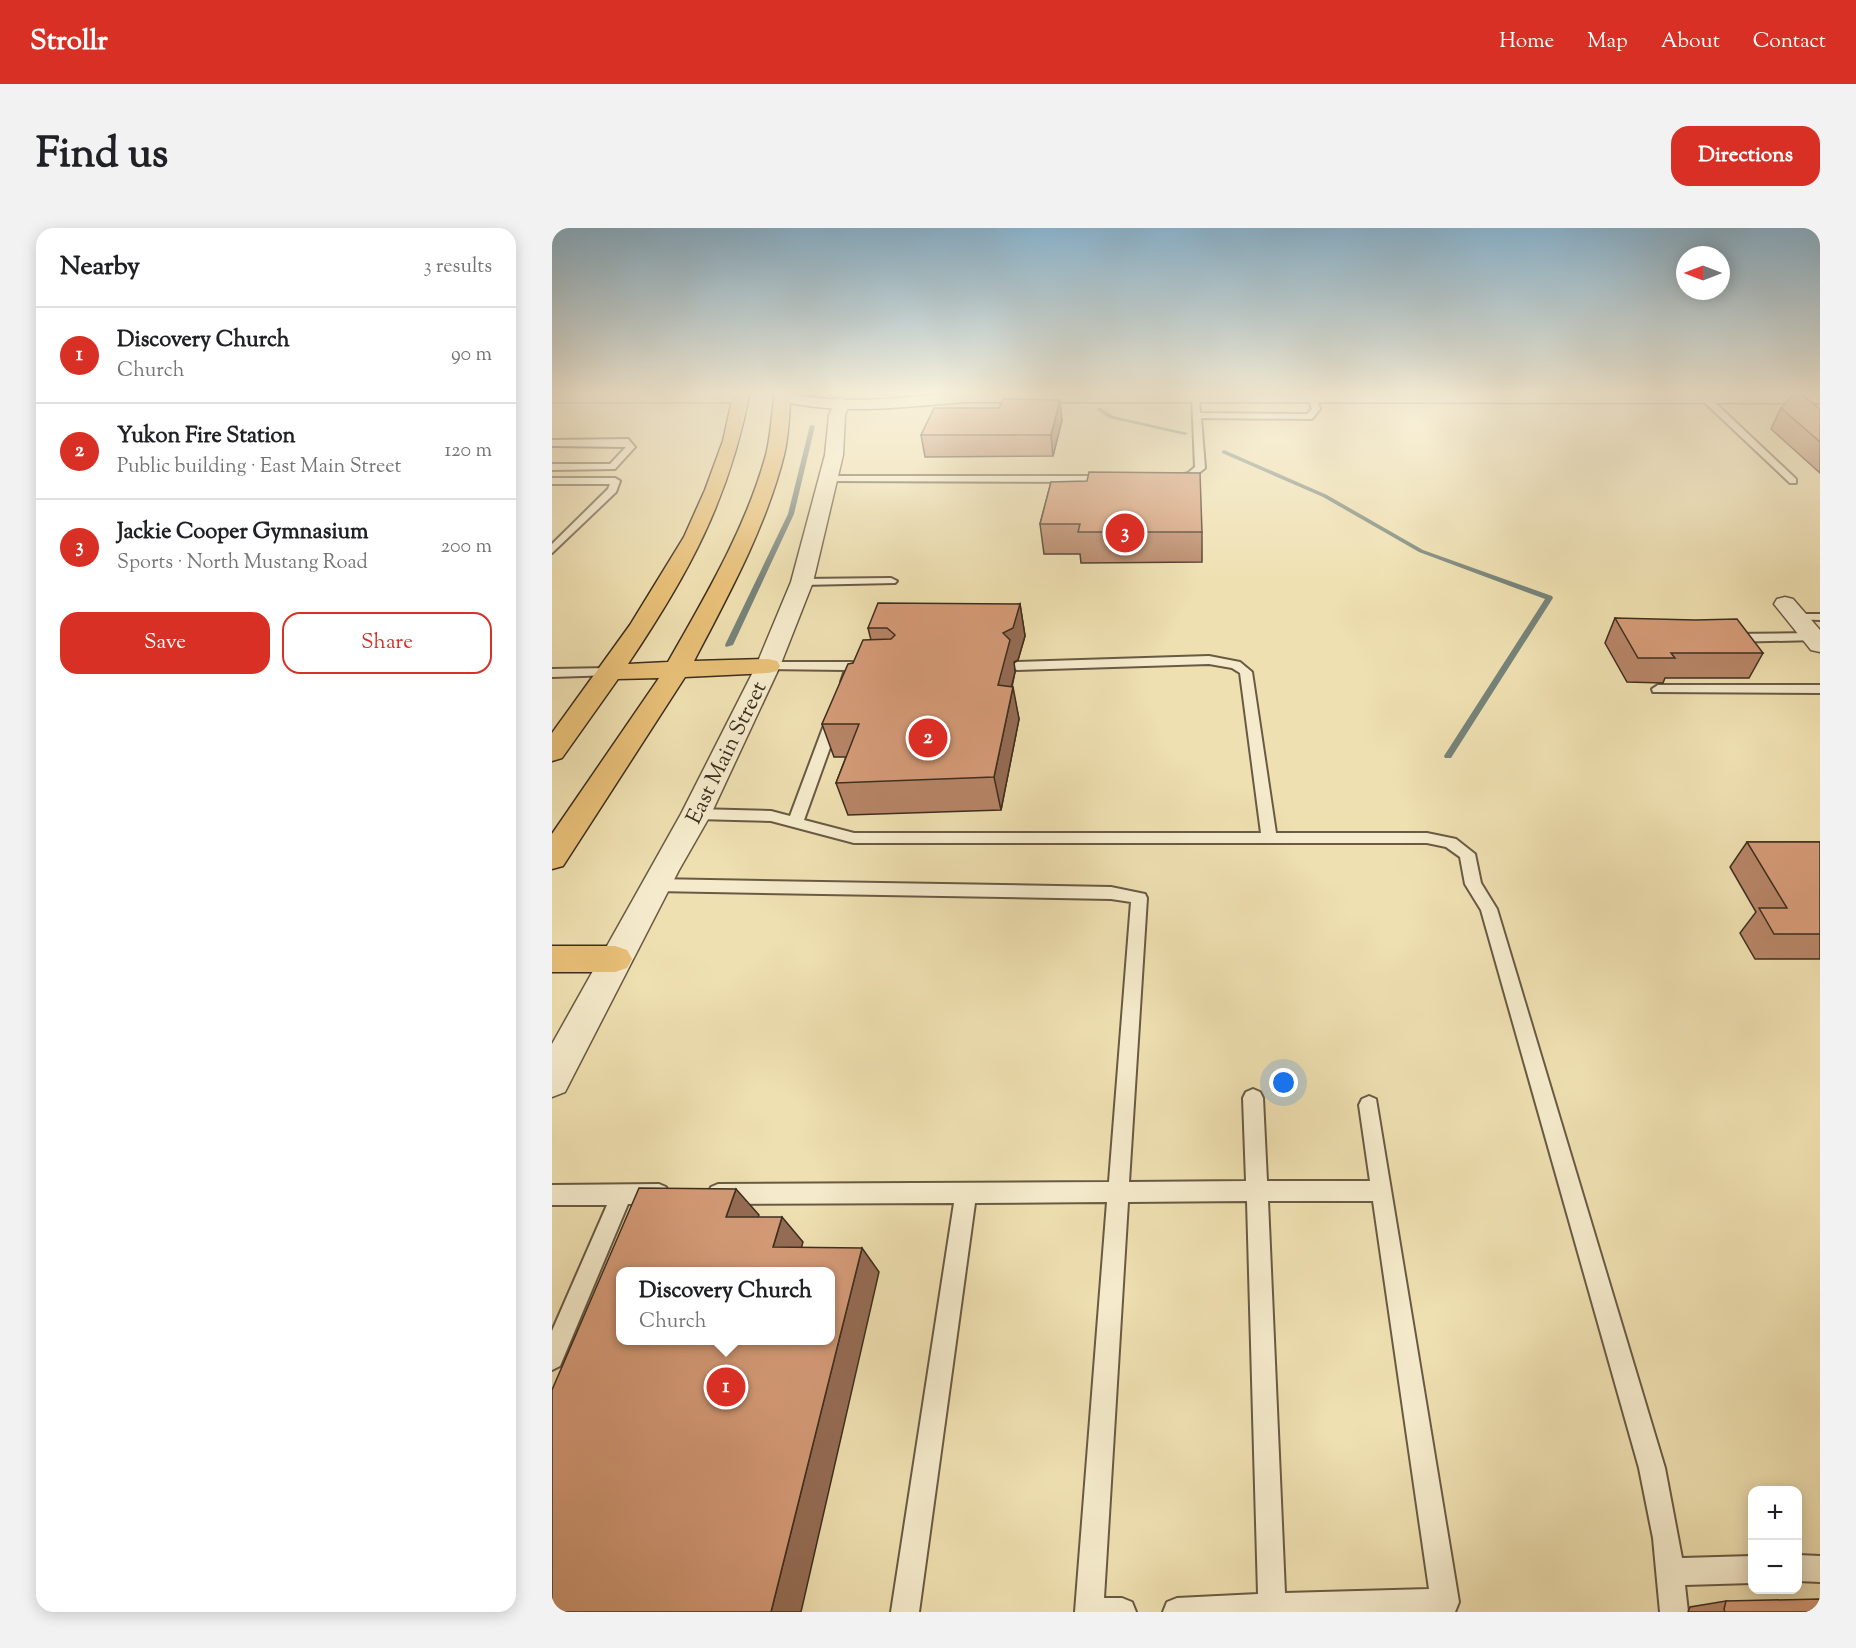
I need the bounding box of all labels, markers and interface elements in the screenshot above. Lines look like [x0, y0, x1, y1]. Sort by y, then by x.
text: Strollr [30, 22, 108, 62]
text: Home [1499, 27, 1554, 57]
text: Map [1587, 27, 1628, 57]
text: About [1661, 27, 1720, 57]
text: Contact [1753, 27, 1826, 57]
text: Find us [36, 126, 168, 186]
button: Directions [1671, 126, 1820, 186]
north arrow [1676, 246, 1730, 300]
text: Nearby [60, 249, 140, 286]
text: 3 results [423, 253, 492, 282]
text: Discovery Church [117, 325, 290, 357]
text: 1 [76, 341, 83, 370]
text: 90 m [451, 341, 492, 370]
text: Church [117, 357, 184, 386]
text: Yukon Fire Station [117, 421, 296, 453]
text: 2 [75, 437, 84, 466]
text: 120 m [444, 437, 492, 466]
text: Public building · East Main Street [117, 453, 401, 482]
pin: 3 [1106, 510, 1144, 556]
text: Jackie Cooper Gymnasium [117, 517, 368, 549]
text: 3 [75, 533, 84, 562]
text: 200 m [441, 533, 492, 562]
text: Sports · North Mustang Road [117, 549, 368, 578]
button: Save [60, 612, 270, 674]
button: Share [282, 612, 492, 674]
street label: East Main Street [679, 676, 776, 830]
pin: 2 [908, 716, 947, 760]
your location [1269, 1068, 1298, 1097]
popup [616, 1267, 835, 1345]
text: Discovery Church [639, 1276, 812, 1308]
text: Church [639, 1308, 706, 1337]
pin: 1 [706, 1364, 746, 1410]
map controls [1748, 1486, 1802, 1594]
button: + [1748, 1486, 1802, 1540]
button: − [1748, 1540, 1802, 1594]

